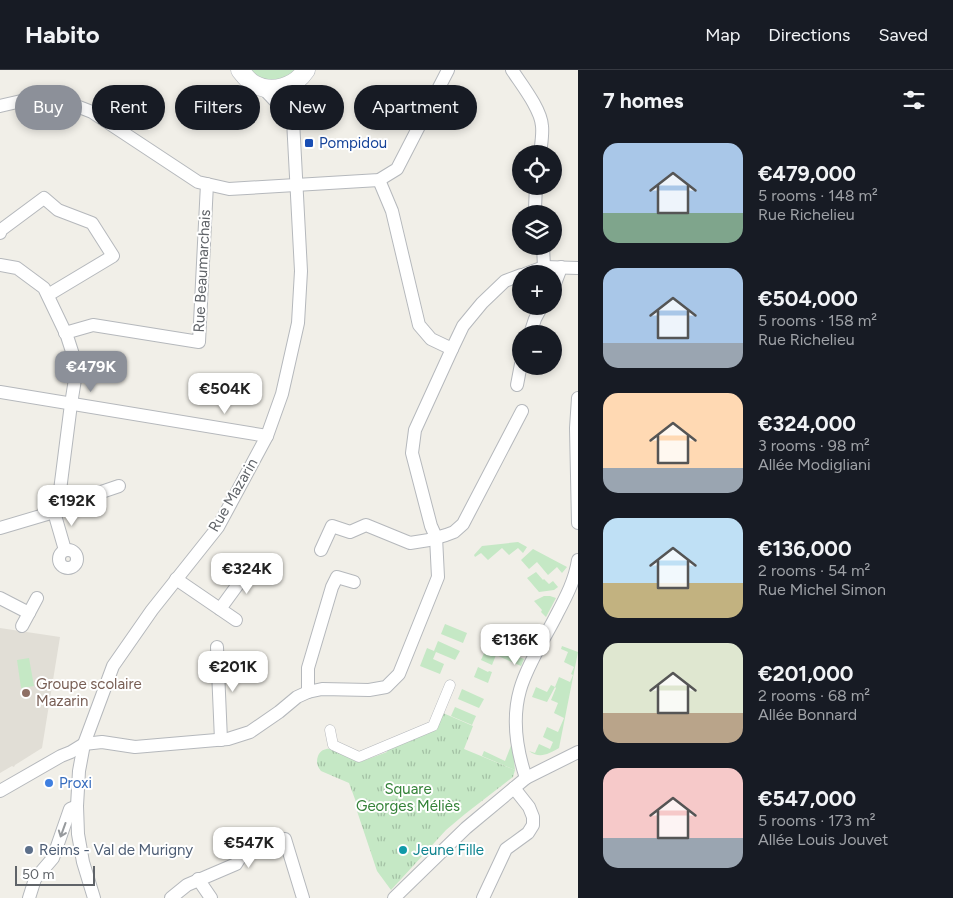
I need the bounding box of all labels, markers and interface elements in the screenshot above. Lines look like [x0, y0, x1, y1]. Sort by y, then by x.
text: Habito [25, 20, 100, 49]
text: Map [705, 24, 740, 46]
text: Directions [768, 24, 850, 46]
text: Saved [878, 24, 928, 46]
chip: Buy [15, 85, 82, 130]
chip: Rent [92, 85, 165, 130]
chip: Filters [175, 85, 260, 130]
chip: New [270, 85, 344, 130]
chip: Apartment [354, 85, 477, 130]
icon: filters [900, 86, 928, 114]
text: 7 homes [603, 88, 684, 113]
place label: Pompidou [319, 134, 387, 152]
marker: Pompidou [303, 137, 315, 149]
map controls [512, 145, 562, 375]
button: locate [512, 145, 562, 195]
text: €479,000 [758, 161, 856, 186]
icon: home [643, 163, 703, 223]
text: 5 rooms · 148 m² [758, 186, 878, 205]
button: layers [512, 205, 562, 255]
text: Rue Richelieu [758, 205, 855, 224]
street label: Rue Beaumarchais [190, 209, 214, 333]
button: + [512, 265, 562, 315]
text: €504,000 [758, 286, 858, 311]
icon: home [643, 288, 703, 348]
text: 5 rooms · 158 m² [758, 311, 877, 330]
button: − [512, 325, 562, 375]
text: Rue Richelieu [758, 330, 855, 349]
pin: €479K [56, 350, 126, 393]
text: €479K [66, 357, 116, 376]
pin: €504K [190, 372, 260, 415]
text: €504K [199, 379, 251, 398]
text: €324,000 [758, 411, 856, 436]
icon: home [643, 413, 703, 473]
text: 3 rooms · 98 m² [758, 436, 870, 455]
street label: Rue Mazarin [205, 455, 261, 535]
text: Allée Modigliani [758, 455, 871, 474]
pin: €192K [37, 484, 107, 527]
text: €192K [48, 491, 96, 510]
text: €136,000 [758, 536, 852, 561]
icon: home [643, 538, 703, 598]
pin: €324K [212, 552, 282, 595]
text: €324K [222, 559, 272, 578]
text: 2 rooms · 54 m² [758, 561, 870, 580]
text: Rue Michel Simon [758, 580, 886, 599]
pin: €136K [480, 624, 550, 666]
text: €136K [492, 630, 538, 649]
pin: €201K [198, 650, 268, 693]
text: €201K [209, 657, 257, 676]
text: €201,000 [758, 661, 853, 686]
icon: home [643, 663, 703, 723]
place label: Groupe scolaire Mazarin [36, 675, 142, 710]
text: 2 rooms · 68 m² [758, 686, 870, 705]
marker: Groupe scolaire Mazarin [20, 687, 32, 699]
text: Allée Bonnard [758, 705, 857, 724]
place label: Proxi [59, 774, 92, 792]
marker: Proxi [43, 777, 55, 789]
park label: Square Georges Méliès [356, 780, 460, 815]
text: €547,000 [758, 786, 856, 811]
icon: home [643, 788, 703, 848]
text: 5 rooms · 173 m² [758, 811, 875, 830]
one-way arrow [58, 821, 67, 837]
pin: €547K [214, 826, 284, 869]
text: Allée Louis Jouvet [758, 830, 888, 849]
text: €547K [224, 833, 274, 852]
place label: Reims - Val de Murigny [39, 841, 193, 859]
place label: Jeune Fille [413, 841, 484, 859]
marker: Reims - Val de Murigny [23, 844, 35, 856]
marker: Jeune Fille [397, 844, 409, 856]
scale bar [15, 863, 95, 886]
text: 50 m [22, 866, 54, 883]

